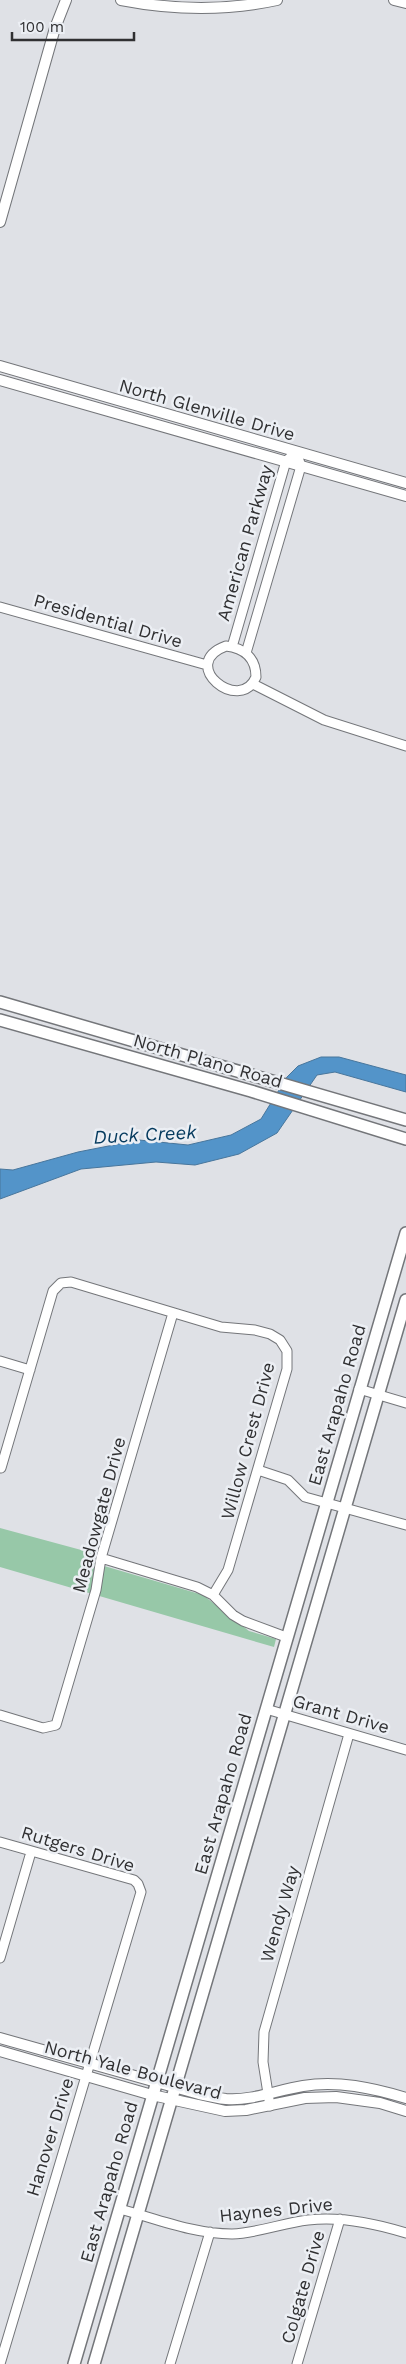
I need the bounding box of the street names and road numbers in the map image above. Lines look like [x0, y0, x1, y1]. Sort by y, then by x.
street label: North Glenville Drive [117, 374, 297, 445]
street label: American Parkway [212, 462, 277, 623]
street label: Presidential Drive [31, 589, 185, 652]
street label: North Plano Road [131, 1029, 285, 1092]
street label: East Arapaho Road [303, 1322, 370, 1488]
street label: Willow Crest Drive [216, 1360, 279, 1522]
street label: Meadowgate Drive [68, 1435, 129, 1595]
street label: Grant Drive [290, 1690, 392, 1737]
street label: East Arapaho Road [189, 1711, 256, 1877]
street label: Rutgers Drive [19, 1821, 138, 1876]
street label: Wendy Way [256, 1862, 304, 1965]
street label: North Yale Boulevard [42, 2036, 224, 2103]
street label: Hanover Drive [22, 2075, 78, 2199]
street label: East Arapaho Road [75, 2099, 142, 2265]
street label: Haynes Drive [218, 2193, 334, 2226]
street label: Colgate Drive [276, 2228, 329, 2346]

